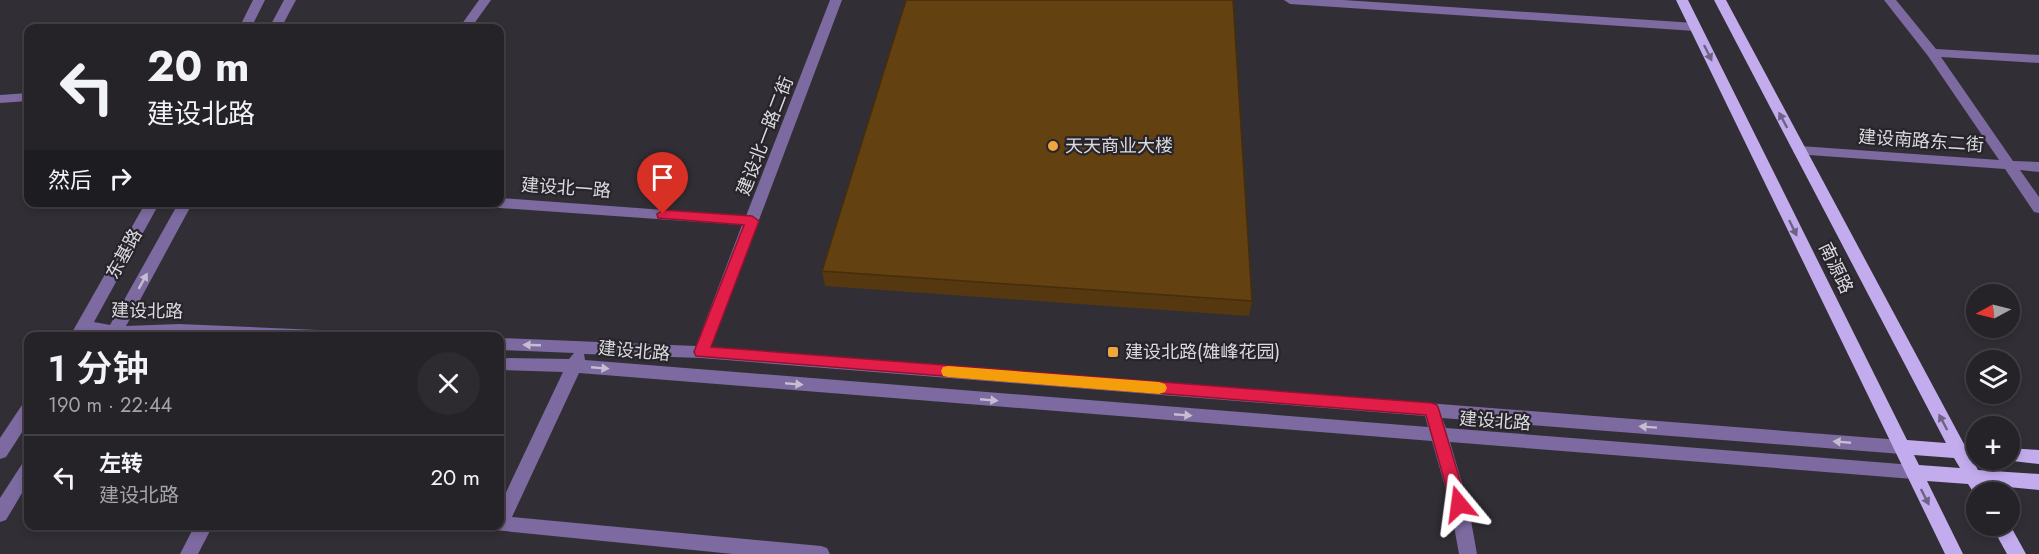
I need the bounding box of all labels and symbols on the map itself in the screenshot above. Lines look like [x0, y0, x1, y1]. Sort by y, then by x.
one-way arrow [1703, 44, 1712, 61]
street label: 建设北一路二街 [730, 73, 800, 199]
one-way arrow [1778, 111, 1788, 128]
street label: 建设南路东二街 [1857, 124, 1985, 158]
place label: 天天商业大楼 [1065, 133, 1173, 159]
marker: 天天商业大楼 [1046, 139, 1060, 153]
pin [637, 152, 688, 214]
street label: 建设北一路 [520, 172, 612, 204]
one-way arrow [1789, 219, 1798, 236]
street label: 东基路 [100, 224, 148, 284]
street label: 南源路 [1812, 238, 1860, 298]
one-way arrow [138, 272, 148, 289]
north arrow [1966, 284, 2020, 338]
street label: 建设北路 [111, 297, 183, 325]
street label: 建设北路 [597, 335, 671, 367]
place label: 建设北路(雄峰花园) [1125, 339, 1280, 365]
one-way arrow [522, 340, 541, 349]
marker: 建设北路(雄峰花园) [1106, 345, 1120, 359]
one-way arrow [590, 363, 609, 373]
one-way arrow [785, 379, 804, 389]
one-way arrow [979, 395, 998, 404]
street label: 建设北路 [1458, 406, 1532, 436]
one-way arrow [1174, 410, 1193, 420]
one-way arrow [1938, 414, 1948, 431]
one-way arrow [1638, 422, 1657, 431]
one-way arrow [1833, 437, 1852, 447]
position arrow [1427, 472, 1491, 536]
one-way arrow [1920, 488, 1930, 506]

